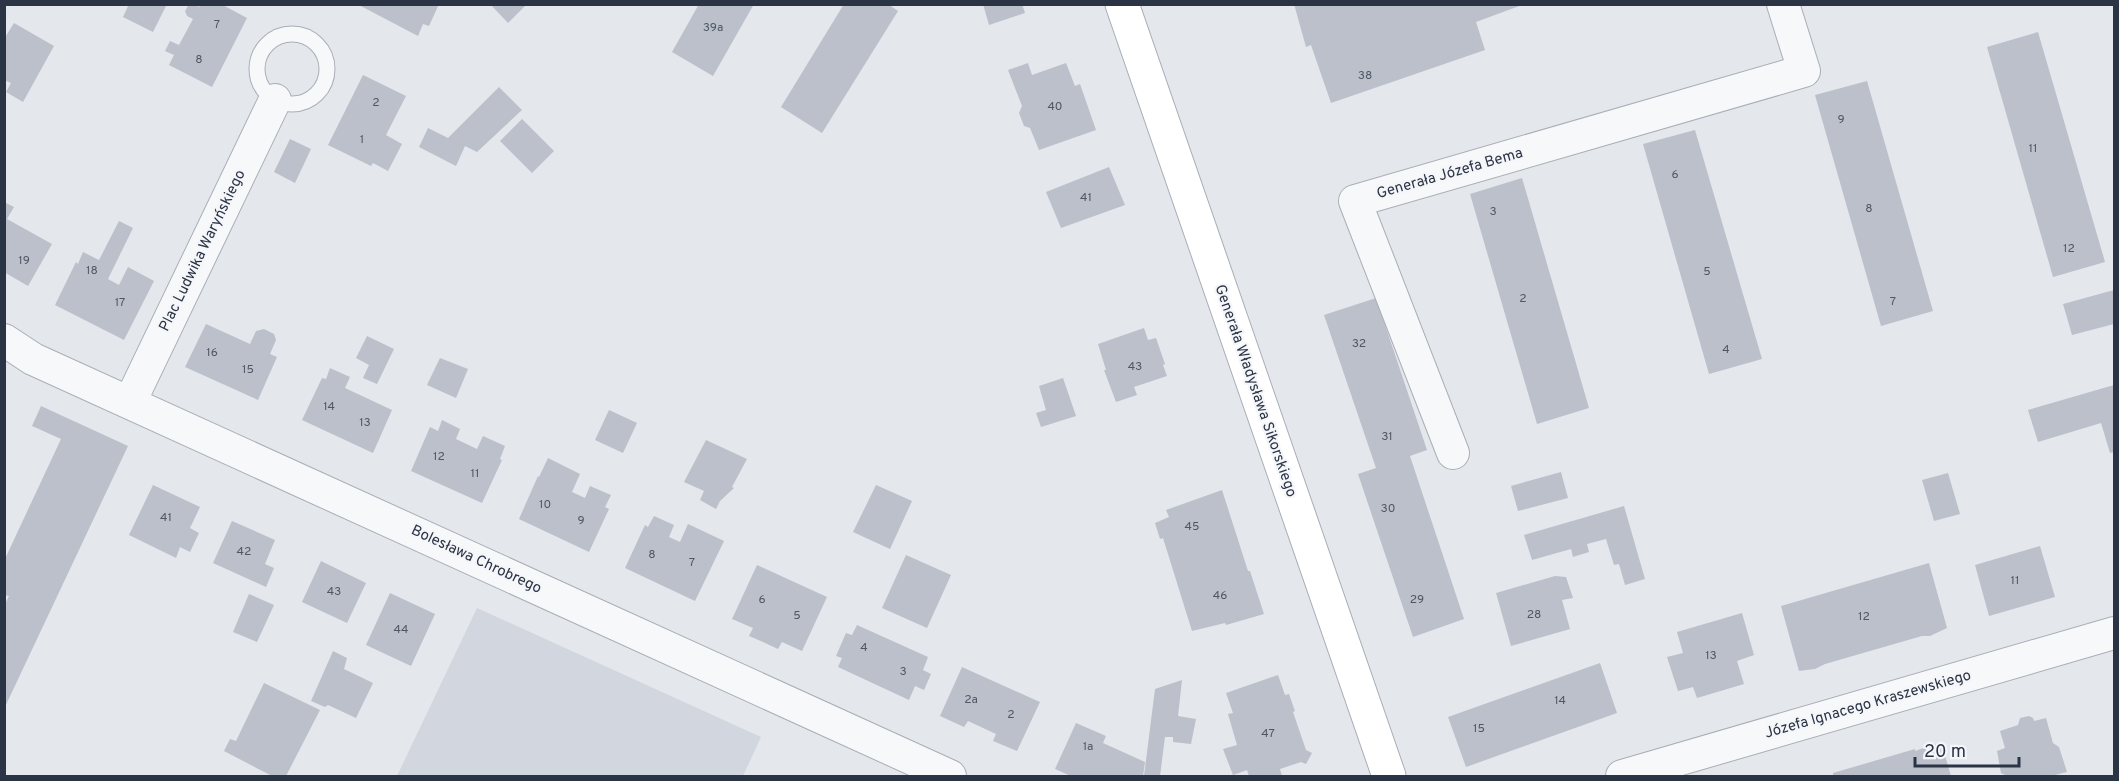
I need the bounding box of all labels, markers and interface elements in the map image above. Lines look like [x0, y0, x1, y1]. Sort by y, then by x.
house number: 7 [214, 17, 220, 33]
house number: 39a [703, 20, 723, 36]
house number: 8 [195, 52, 203, 68]
house number: 38 [1358, 68, 1372, 84]
house number: 2 [372, 95, 380, 111]
house number: 40 [1047, 99, 1063, 115]
house number: 9 [1837, 112, 1845, 128]
house number: 1 [360, 132, 364, 148]
house number: 11 [2029, 141, 2037, 157]
street label: Generała Józefa Bema [1375, 144, 1525, 204]
street label: Plac Ludwika Waryńskiego [156, 167, 250, 335]
house number: 6 [1671, 167, 1679, 183]
house number: 41 [1080, 190, 1092, 206]
house number: 8 [1865, 201, 1873, 217]
house number: 3 [1489, 204, 1497, 220]
house number: 12 [2063, 241, 2075, 257]
house number: 19 [18, 253, 30, 269]
house number: 18 [86, 263, 98, 279]
house number: 5 [1703, 264, 1711, 280]
street label: Generała Władysława Sikorskiego [1210, 282, 1300, 500]
house number: 2 [1519, 291, 1527, 307]
house number: 7 [1890, 294, 1896, 310]
house number: 17 [115, 295, 125, 311]
house number: 32 [1352, 336, 1366, 352]
house number: 4 [1722, 342, 1730, 358]
house number: 16 [206, 345, 218, 361]
house number: 43 [1128, 359, 1142, 375]
house number: 15 [242, 362, 254, 378]
house number: 14 [323, 399, 335, 415]
house number: 13 [359, 415, 371, 431]
house number: 31 [1381, 429, 1393, 445]
house number: 12 [433, 449, 445, 465]
house number: 11 [471, 466, 479, 482]
house number: 10 [539, 497, 551, 513]
house number: 30 [1381, 501, 1395, 517]
house number: 41 [160, 510, 172, 526]
house number: 9 [577, 513, 585, 529]
house number: 45 [1185, 519, 1199, 535]
street label: Bolesława Chrobrego [408, 521, 544, 599]
house number: 42 [237, 544, 251, 560]
house number: 8 [648, 547, 656, 563]
house number: 7 [689, 555, 695, 571]
house number: 11 [2011, 573, 2019, 589]
house number: 43 [327, 584, 341, 600]
house number: 46 [1213, 588, 1227, 604]
house number: 6 [758, 592, 766, 608]
house number: 29 [1410, 592, 1424, 608]
house number: 28 [1527, 607, 1541, 623]
house number: 5 [793, 608, 801, 624]
house number: 12 [1858, 609, 1870, 625]
house number: 44 [394, 622, 408, 638]
house number: 4 [860, 640, 868, 656]
house number: 13 [1705, 648, 1717, 664]
house number: 3 [899, 664, 907, 680]
street label: Józefa Ignacego Kraszewskiego [1763, 666, 1973, 744]
house number: 2a [964, 692, 978, 708]
house number: 14 [1554, 693, 1566, 709]
house number: 2 [1007, 707, 1015, 723]
house number: 15 [1473, 721, 1485, 737]
house number: 47 [1261, 726, 1275, 742]
scale bar [1915, 730, 2018, 768]
house number: 1a [1083, 739, 1093, 755]
text: 20 m [1924, 741, 1966, 764]

